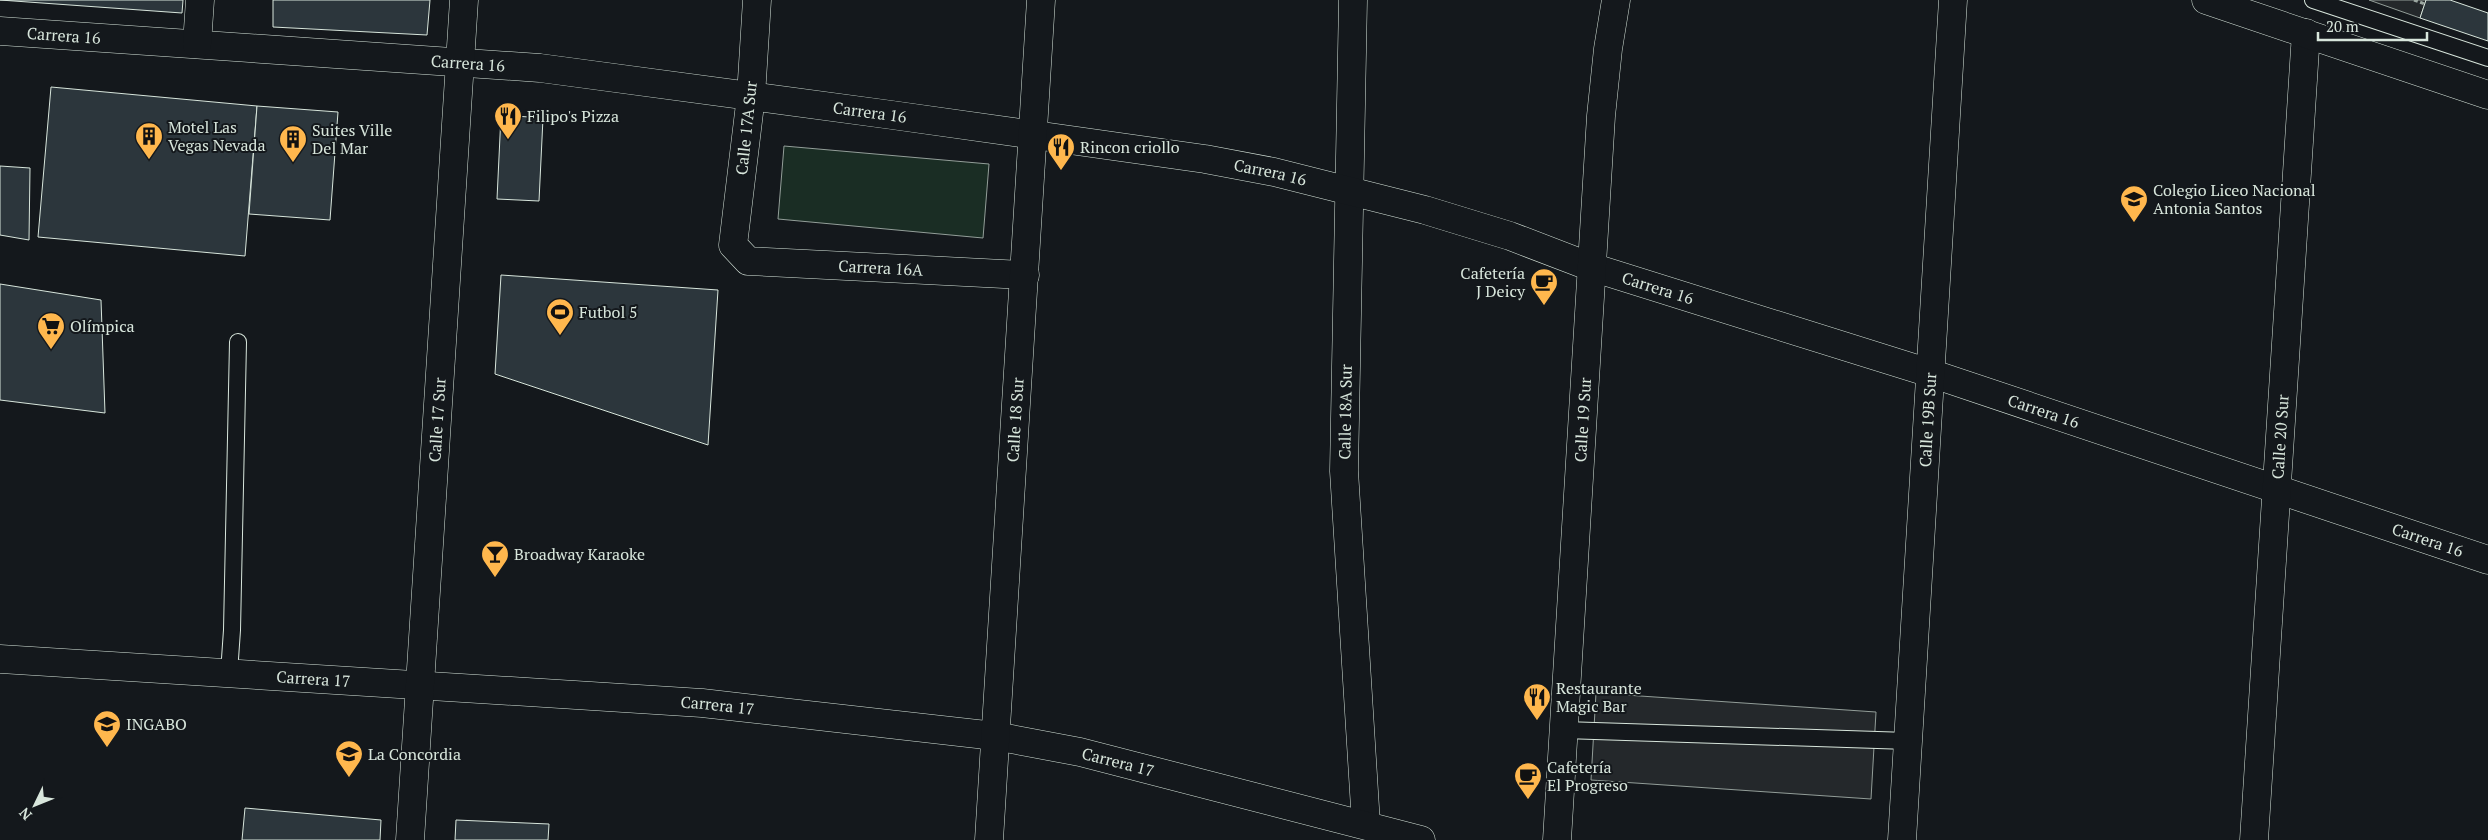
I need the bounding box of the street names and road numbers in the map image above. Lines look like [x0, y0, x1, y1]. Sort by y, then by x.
street label: Carrera 16 [26, 22, 102, 49]
street label: Carrera 16 [430, 50, 506, 77]
street label: Calle 17A Sur [730, 79, 762, 176]
street label: Carrera 16 [832, 96, 908, 128]
street label: Carrera 16 [1232, 154, 1309, 191]
street label: Carrera 16A [838, 255, 924, 281]
street label: Carrera 16 [1619, 266, 1697, 310]
street label: Calle 18A Sur [1333, 363, 1357, 460]
street label: Calle 19B Sur [1914, 371, 1941, 468]
street label: Calle 17 Sur [423, 376, 451, 463]
street label: Calle 18 Sur [1001, 376, 1029, 463]
street label: Calle 19 Sur [1569, 376, 1596, 463]
street label: Carrera 16 [2005, 389, 2083, 433]
street label: Calle 20 Sur [2266, 393, 2294, 480]
street label: Carrera 16 [2389, 518, 2467, 562]
street label: Carrera 17 [276, 665, 351, 692]
street label: Carrera 17 [680, 691, 756, 720]
street label: Carrera 17 [1079, 742, 1157, 782]

